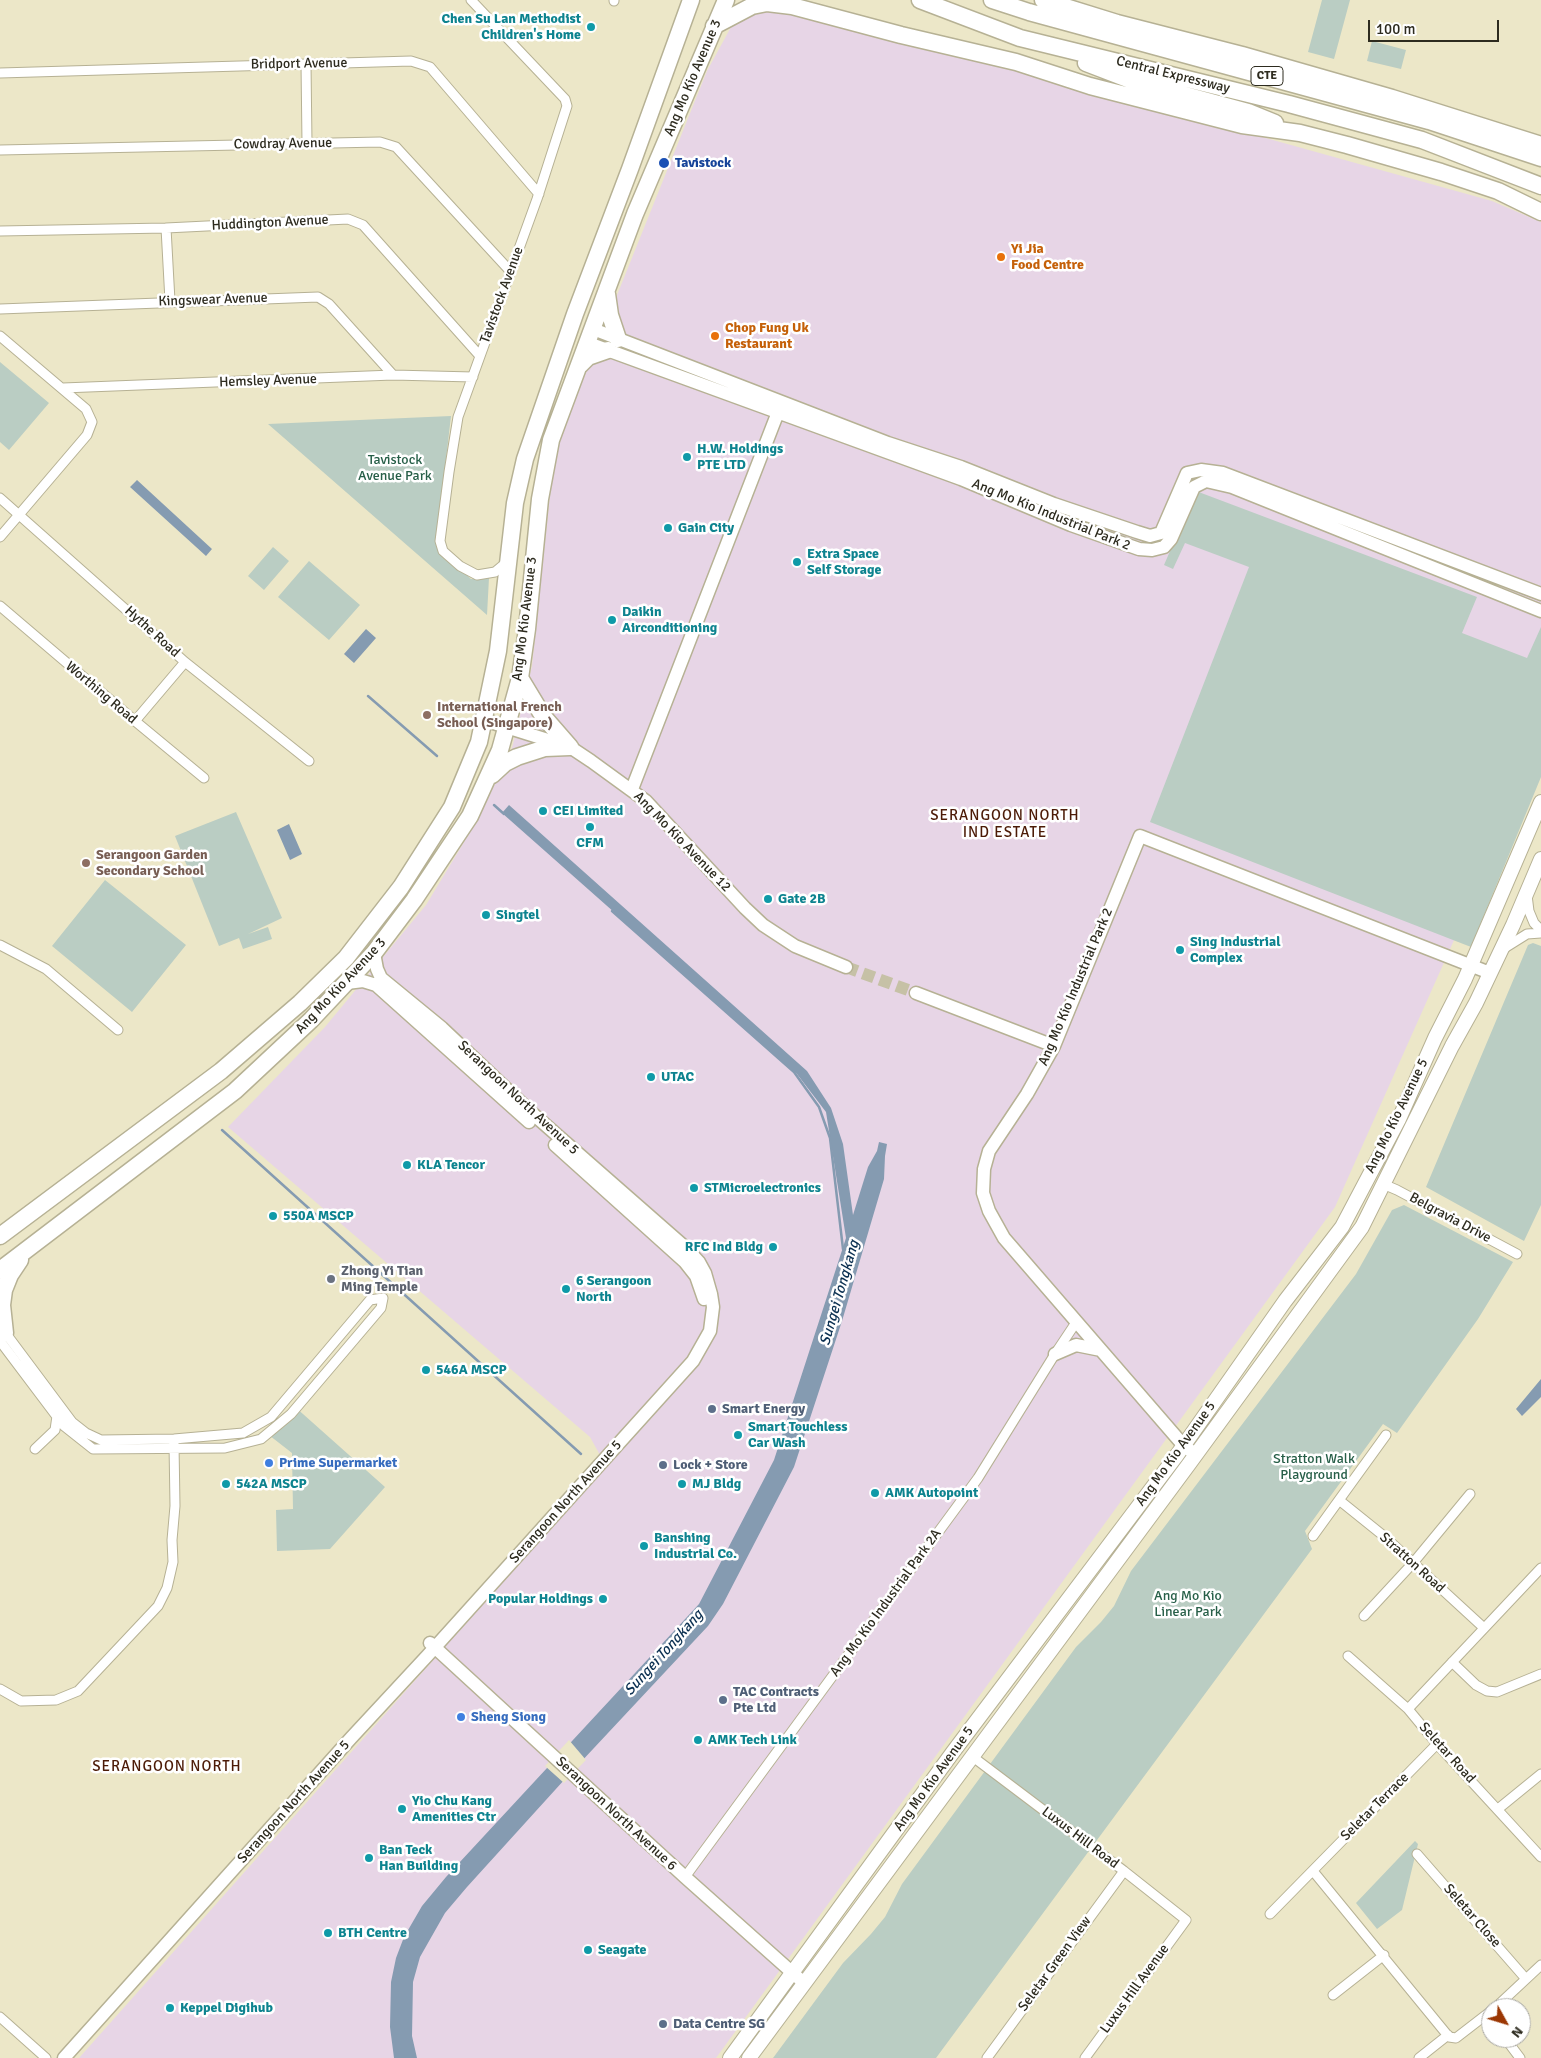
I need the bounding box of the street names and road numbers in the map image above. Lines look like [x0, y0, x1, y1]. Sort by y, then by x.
street label: Ang Mo Kio Avenue 3 [661, 17, 725, 139]
street label: Central Expressway [1114, 53, 1232, 97]
street label: Bridport Avenue [250, 55, 348, 73]
road number: CTE [1251, 66, 1283, 85]
street label: Cowdray Avenue [234, 135, 332, 153]
street label: Huddington Avenue [211, 212, 329, 234]
street label: Tavistock Avenue [477, 244, 527, 346]
street label: Kingswear Avenue [158, 290, 268, 310]
street label: Hemsley Avenue [219, 371, 317, 391]
street label: Ang Mo Kio Industrial Park 2 [969, 475, 1133, 555]
street label: Ang Mo Kio Avenue 3 [509, 556, 541, 682]
street label: Hythe Road [121, 603, 183, 661]
street label: Worthing Road [62, 658, 140, 728]
street label: Ang Mo Kio Avenue 12 [630, 788, 734, 896]
street label: Ang Mo Kio Industrial Park 2 [1035, 906, 1117, 1068]
street label: Ang Mo Kio Avenue 3 [292, 934, 390, 1038]
street label: Serangoon North Avenue 5 [454, 1037, 582, 1159]
street label: Ang Mo Kio Avenue 5 [1362, 1056, 1432, 1176]
street label: Belgravia Drive [1406, 1189, 1494, 1247]
street label: Ang Mo Kio Avenue 5 [1132, 1398, 1220, 1510]
street label: Serangoon North Avenue 5 [506, 1437, 626, 1567]
street label: Ang Mo Kio Industrial Park 2A [827, 1526, 945, 1680]
street label: Stratton Road [1376, 1529, 1448, 1597]
street label: Seletar Road [1415, 1719, 1479, 1787]
street label: Ang Mo Kio Avenue 5 [890, 1723, 978, 1835]
street label: Serangoon North Avenue 5 [234, 1737, 354, 1867]
street label: Serangoon North Avenue 6 [552, 1753, 680, 1875]
street label: Seletar Terrace [1337, 1769, 1413, 1845]
street label: Luxus Hill Road [1038, 1804, 1122, 1872]
street label: Seletar Close [1440, 1881, 1504, 1951]
street label: Seletar Green View [1015, 1913, 1095, 2015]
street label: Luxus Hill Avenue [1097, 1941, 1173, 2037]

